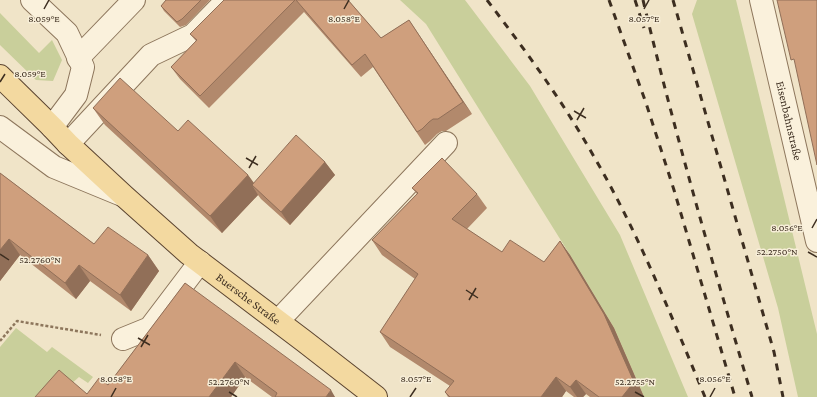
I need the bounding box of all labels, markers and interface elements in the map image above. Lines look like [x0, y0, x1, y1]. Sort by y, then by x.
text: 8.059°E [28, 13, 60, 24]
text: 8.058°E [328, 13, 361, 24]
text: 8.057°E [629, 13, 660, 24]
text: 8.059°E [14, 68, 46, 79]
street label: Eisenbahnstraße [773, 80, 805, 162]
text: 8.056°E [771, 222, 803, 233]
text: 52.2750°N [756, 246, 798, 257]
text: 52.2760°N [19, 254, 61, 265]
street label: Buersche Straße [213, 270, 283, 328]
text: 8.058°E [100, 373, 133, 384]
text: 8.057°E [401, 373, 432, 384]
text: 8.056°E [699, 373, 731, 384]
text: 52.2760°N [208, 376, 250, 387]
text: 52.2755°N [615, 376, 655, 387]

